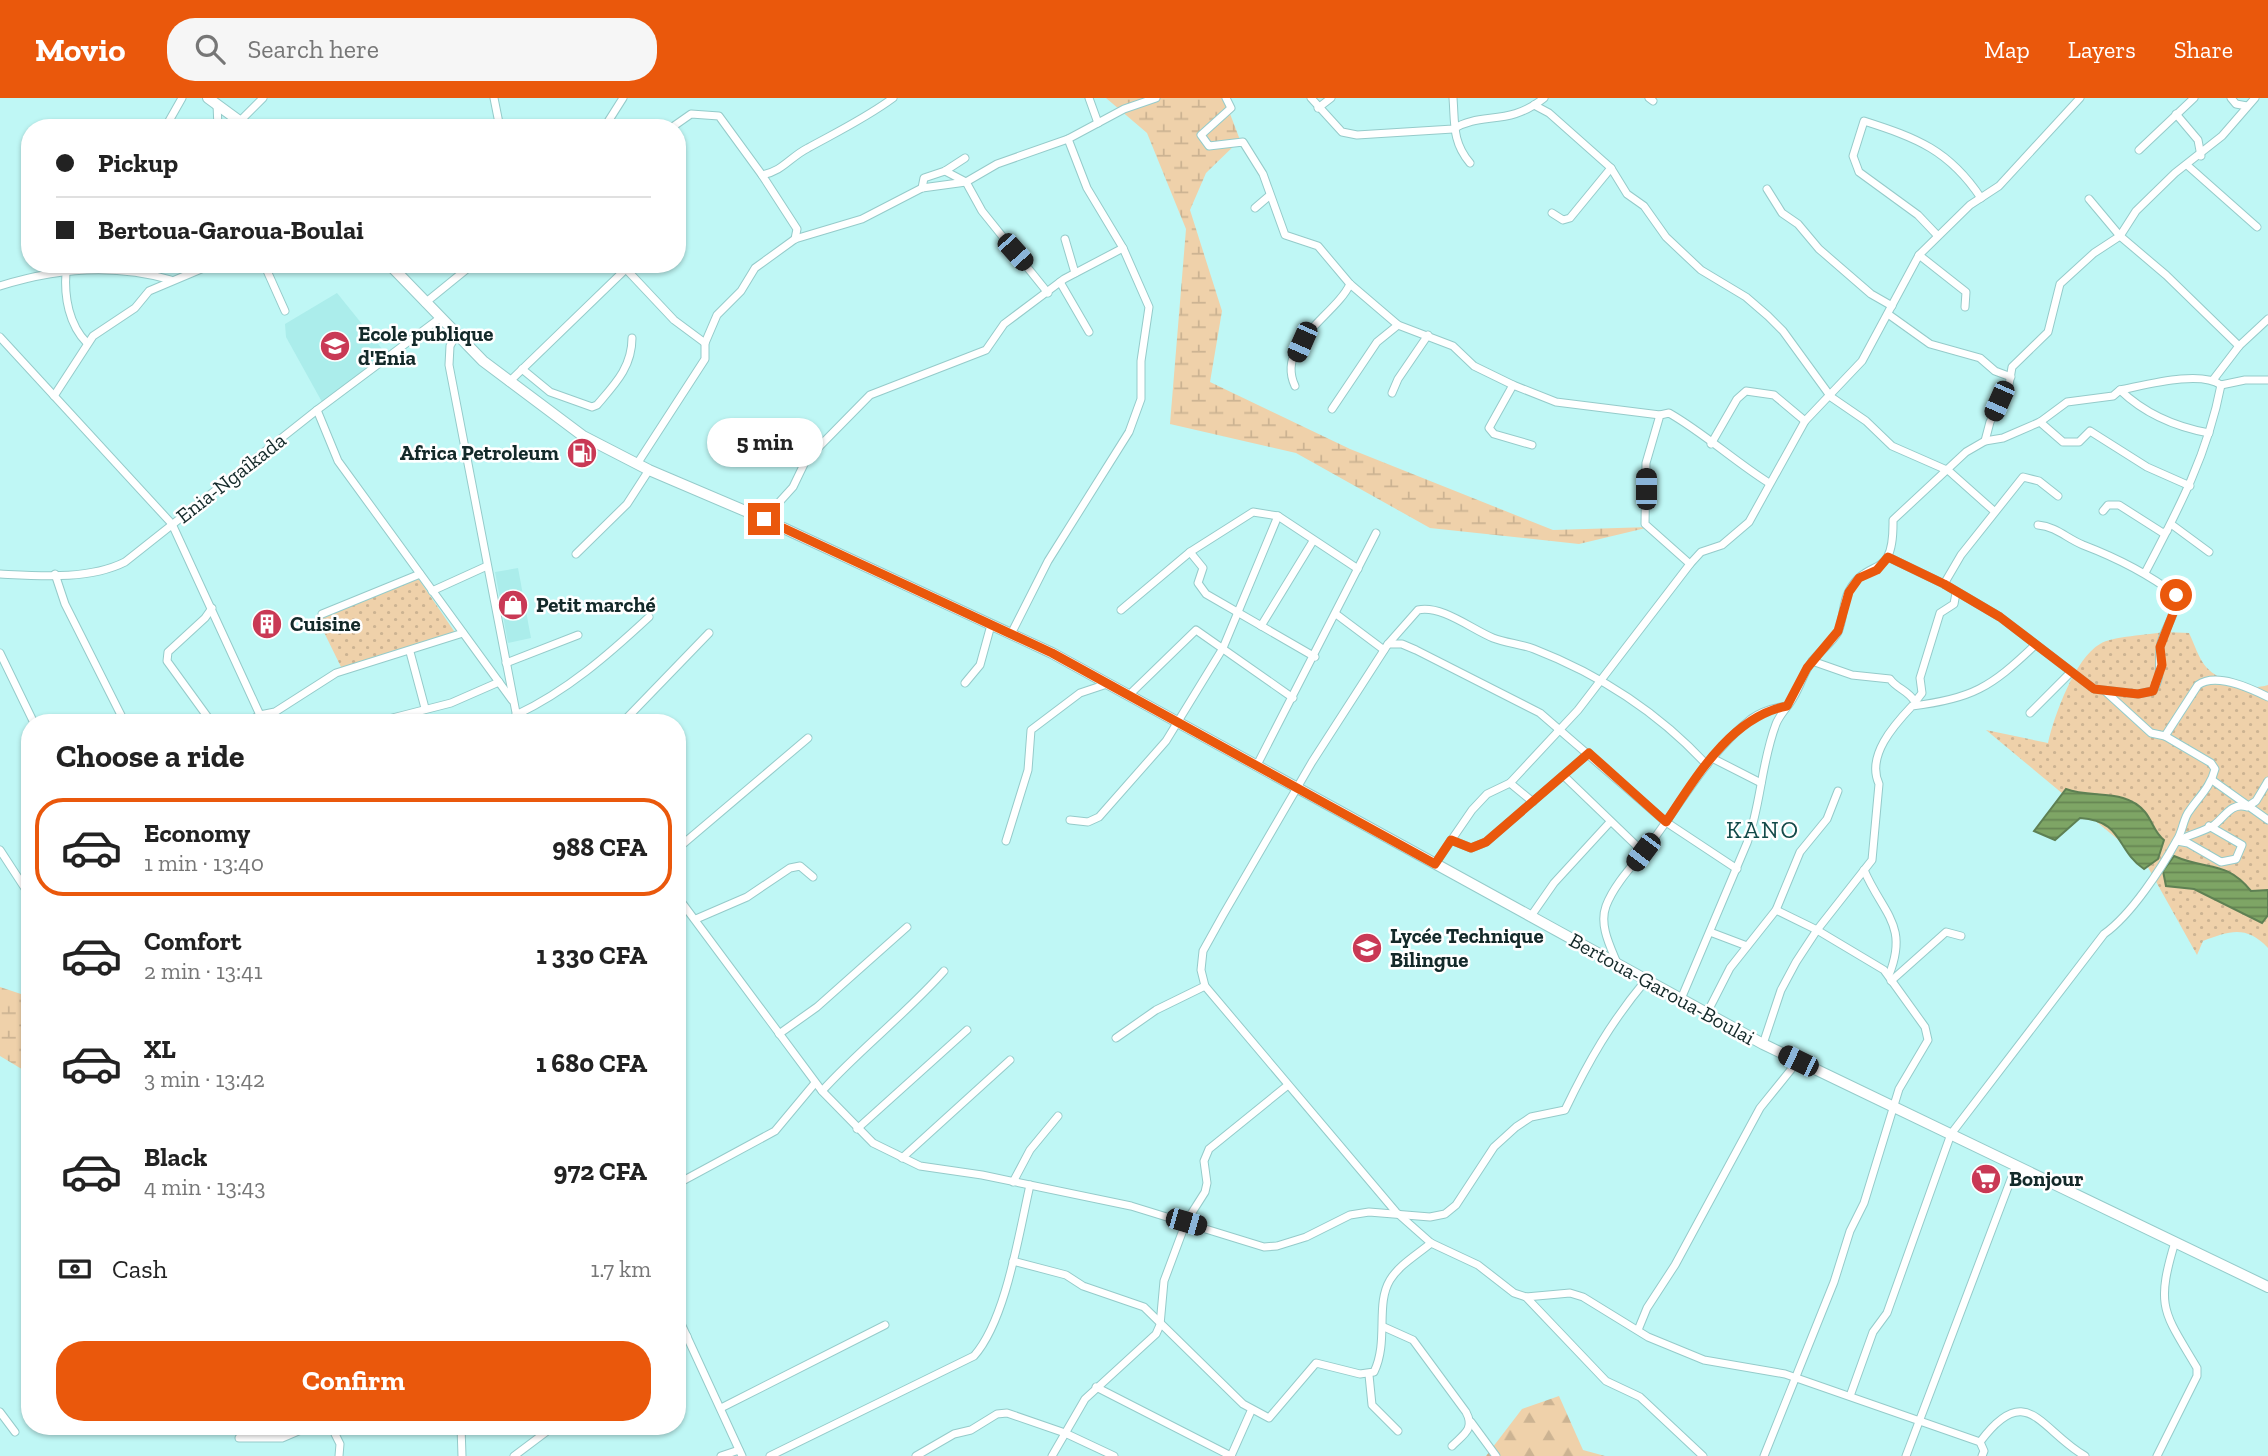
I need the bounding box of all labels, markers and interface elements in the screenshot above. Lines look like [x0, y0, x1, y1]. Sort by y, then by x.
search box [167, 18, 657, 81]
text: Movio [35, 30, 125, 69]
icon: search [191, 30, 229, 68]
text: Search here [247, 33, 379, 65]
text: Map [1984, 35, 2030, 64]
text: Layers [2068, 35, 2136, 64]
text: Share [2174, 35, 2233, 64]
text: Pickup [98, 147, 178, 179]
text: Bertoua-Garoua-Boulai [98, 214, 364, 246]
car [994, 229, 1037, 275]
car [1284, 319, 1321, 365]
place label: Ecole publique d'Enia [358, 321, 494, 370]
school or university icon: Ecole publique d'Enia [318, 329, 352, 363]
car [1981, 378, 2018, 424]
callout: 5 min [706, 418, 822, 466]
street label: Enia-Ngaîkada [171, 427, 290, 528]
text: 5 min [737, 428, 793, 456]
fuel station icon: Africa Petroleum [565, 436, 599, 470]
place label: Africa Petroleum [400, 440, 560, 465]
car [1636, 468, 1657, 510]
route end [748, 503, 780, 535]
route start [2160, 579, 2192, 611]
shop icon: Petit marché [496, 588, 530, 622]
place label: Petit marché [536, 592, 656, 617]
building icon: Cuisine [250, 607, 284, 641]
place label: Cuisine [290, 611, 361, 636]
text: Choose a ride [56, 737, 244, 775]
district label: KANO [1726, 815, 1800, 844]
icon: car [60, 816, 123, 879]
text: Economy [144, 817, 250, 849]
car [1622, 829, 1665, 875]
text: 988 CFA [552, 831, 647, 863]
text: 1 min · 13:40 [144, 849, 264, 877]
place label: Lycée Technique Bilingue [1390, 923, 1544, 972]
icon: car [60, 924, 123, 987]
text: Comfort [144, 925, 241, 957]
street label: Bertoua-Garoua-Boulai [1565, 927, 1760, 1050]
school or university icon: Lycée Technique Bilingue [1350, 931, 1384, 965]
text: 1 330 CFA [536, 939, 647, 971]
text: 2 min · 13:41 [144, 957, 263, 985]
icon: car [60, 1032, 123, 1095]
text: XL [144, 1033, 176, 1065]
car [1775, 1042, 1822, 1080]
text: 1 680 CFA [536, 1047, 647, 1079]
text: 3 min · 13:42 [144, 1065, 265, 1093]
icon: car [60, 1140, 123, 1203]
text: Black [144, 1141, 207, 1173]
text: 972 CFA [554, 1155, 647, 1187]
supermarket icon: Bonjour [1969, 1162, 2003, 1196]
place label: Bonjour [2009, 1166, 2084, 1191]
text: 4 min · 13:43 [144, 1173, 265, 1201]
car [1163, 1206, 1210, 1238]
icon: cash [56, 1250, 94, 1288]
text: Cash [112, 1253, 167, 1285]
text: 1.7 km [591, 1255, 651, 1283]
button: Confirm [56, 1341, 651, 1421]

